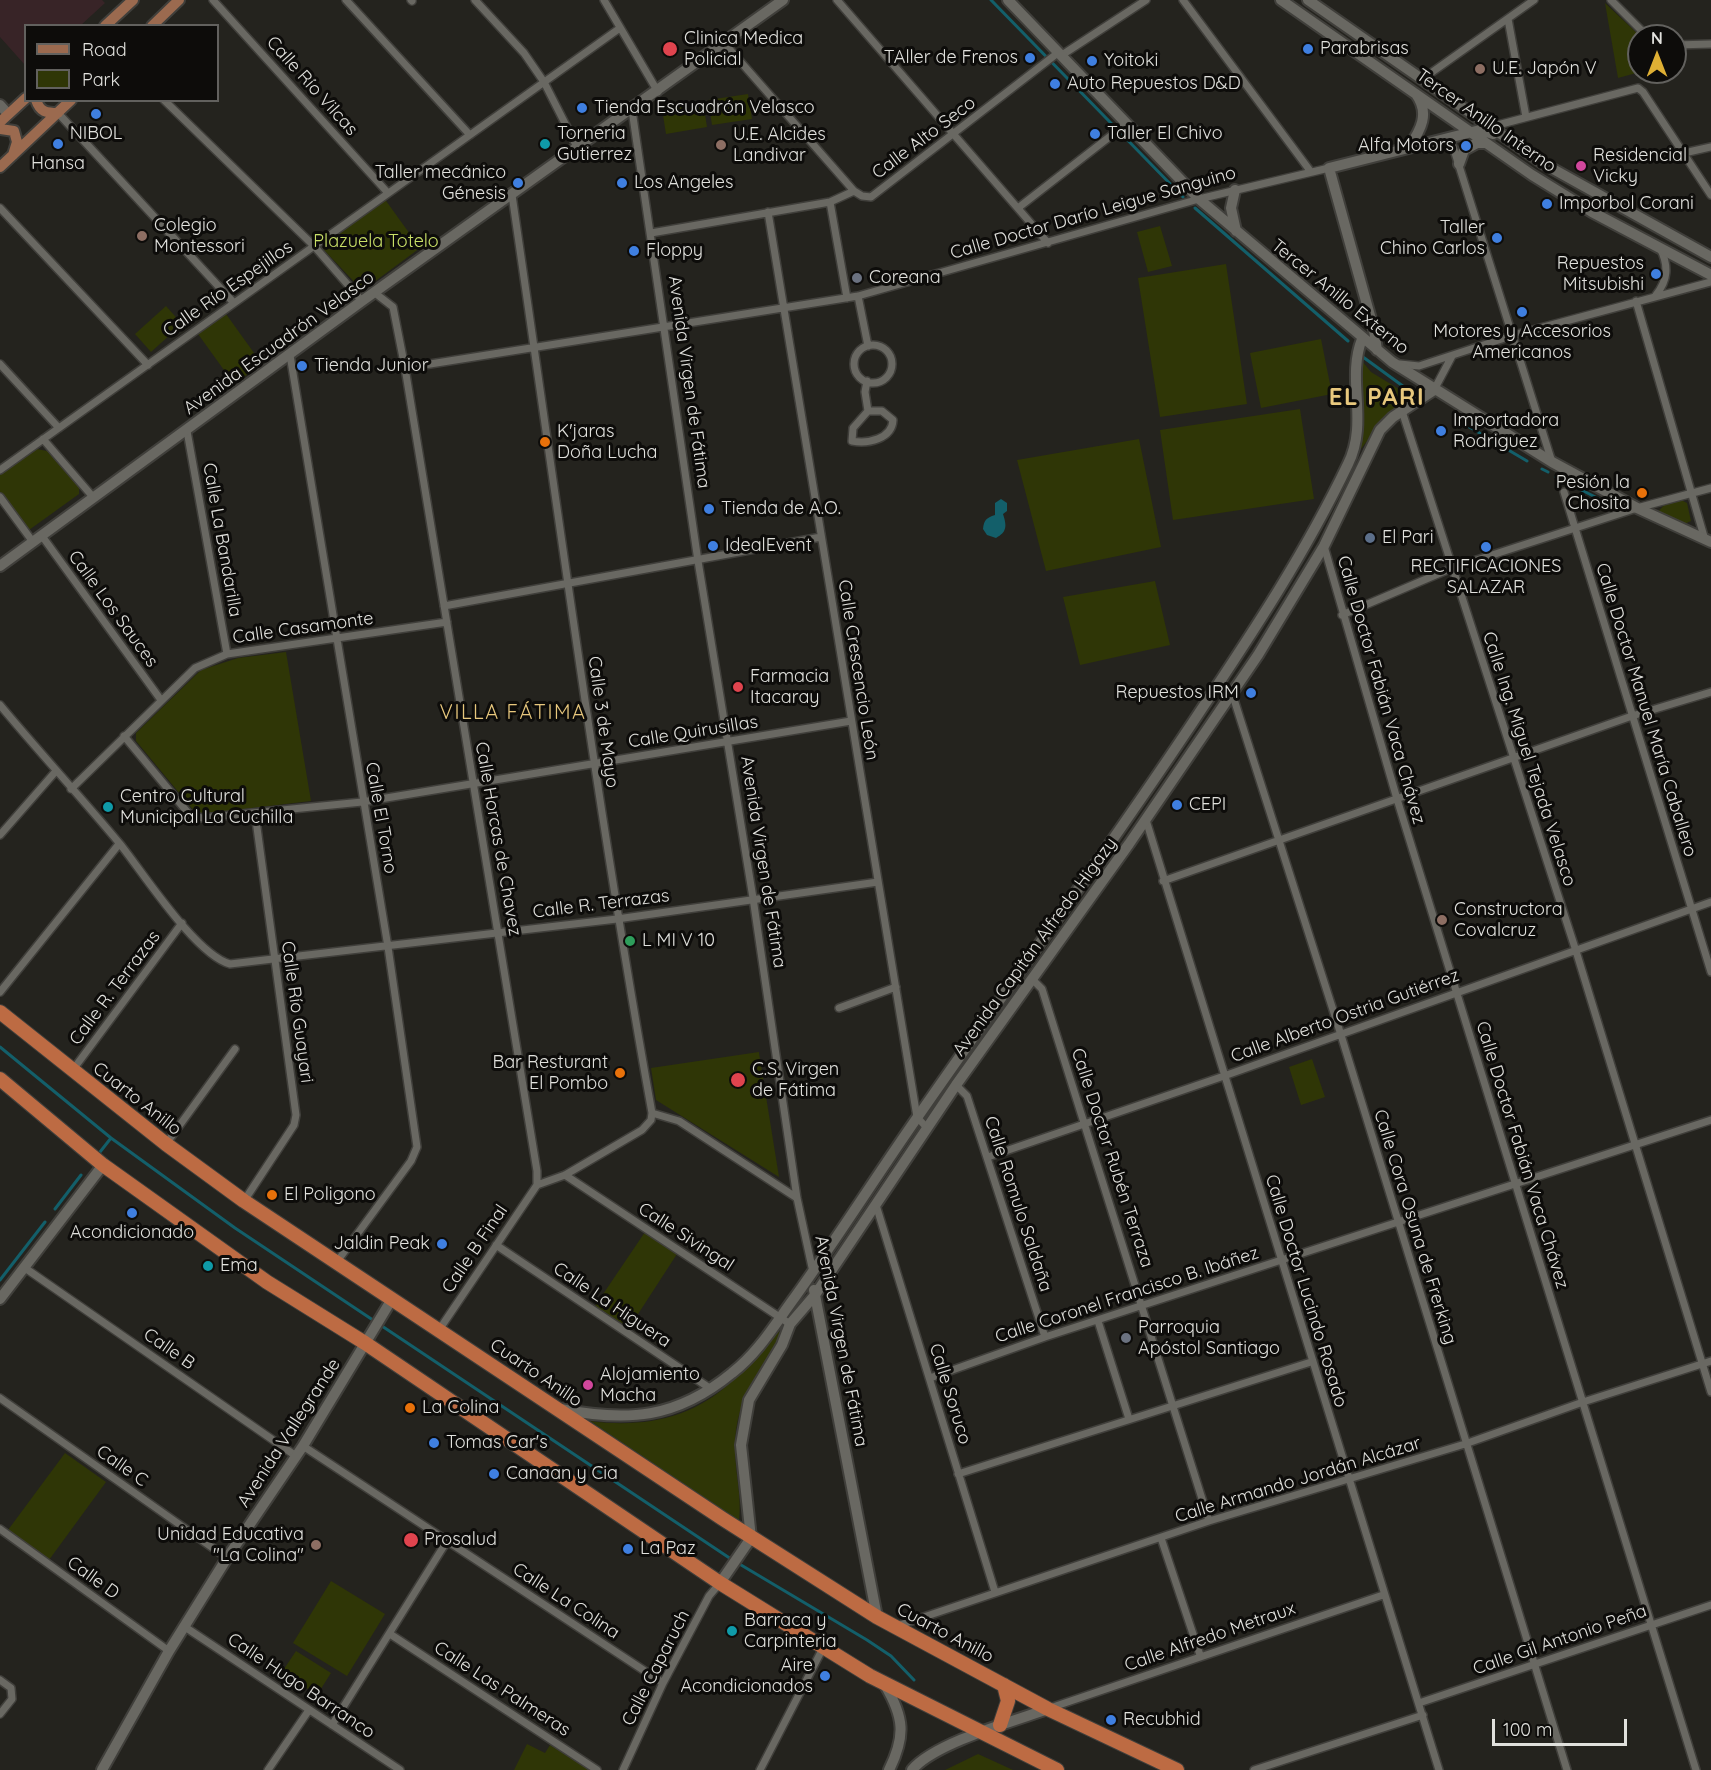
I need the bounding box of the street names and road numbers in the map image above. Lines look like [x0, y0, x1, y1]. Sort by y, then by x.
street label: Calle Río Vilcas [262, 32, 362, 140]
street label: Tercer Anillo Interno [1412, 65, 1560, 177]
street label: Calle Alto Seco [868, 92, 980, 184]
street label: Calle Doctor Darío Leigue Sanguino [948, 162, 1238, 264]
street label: Tercer Anillo Externo [1267, 235, 1413, 359]
street label: Calle Río Espejillos [159, 236, 297, 342]
street label: Avenida Escuadrón Velasco [179, 267, 379, 419]
street label: Avenida Virgen de Fátima [663, 274, 715, 490]
street label: Calle La Bandarilla [198, 461, 246, 619]
street label: Calle Los Sauces [64, 547, 162, 671]
street label: Calle Doctor Fabián Vaca Chávez [1332, 553, 1430, 827]
street label: Calle Doctor Manuel María Caballero [1591, 560, 1701, 860]
street label: Calle Crescencio León [833, 578, 883, 762]
street label: Calle Casamonte [231, 607, 375, 649]
street label: Calle Ing. Miguel Tejada Velasco [1478, 629, 1580, 889]
street label: Calle 3 de Mayo [583, 655, 623, 789]
street label: Calle Quirusillas [627, 711, 759, 753]
street label: Calle Horcas de Chavez [470, 740, 526, 938]
street label: Avenida Virgen de Fátima [736, 754, 790, 970]
street label: Calle El Torno [361, 761, 401, 875]
street label: Avenida Capitán Alfredo Higazy [948, 834, 1122, 1060]
street label: Calle R. Terrazas [531, 885, 671, 923]
street label: Calle R. Terrazas [65, 927, 165, 1049]
street label: Calle Río Guayari [276, 940, 318, 1084]
street label: Calle Alberto Ostria Gutiérrez [1228, 965, 1462, 1067]
street label: Calle Doctor Fabián Vaca Chávez [1471, 1019, 1573, 1291]
street label: Calle Doctor Rubén Terraza [1066, 1046, 1158, 1270]
street label: Cuarto Anillo [88, 1058, 186, 1140]
street label: Calle Cora Osuna de Frerking [1369, 1107, 1461, 1347]
street label: Calle Romulo Saldaña [979, 1114, 1057, 1294]
street label: Calle Doctor Lucindo Rosado [1260, 1172, 1352, 1410]
street label: Calle Sivingal [634, 1198, 738, 1276]
street label: Calle B Final [438, 1201, 512, 1297]
street label: Avenida Virgen de Fátima [810, 1234, 872, 1448]
street label: Calle Coronel Francisco B. Ibáñez [993, 1242, 1261, 1348]
street label: Calle La Higuera [549, 1258, 675, 1352]
street label: Calle B [139, 1324, 199, 1374]
street label: Cuarto Anillo [486, 1334, 586, 1412]
street label: Calle Soruco [924, 1341, 976, 1447]
street label: Avenida Vallegrande [233, 1355, 345, 1511]
street label: Calle Armando Jordán Alcázar [1172, 1432, 1424, 1528]
street label: Calle C [92, 1441, 152, 1491]
street label: Calle D [63, 1552, 123, 1604]
street label: Calle La Colina [508, 1558, 624, 1644]
street label: Cuarto Anillo [893, 1598, 997, 1668]
street label: Calle Alfredo Metraux [1122, 1598, 1298, 1676]
street label: Calle Gil Antonio Peña [1470, 1600, 1650, 1680]
street label: Calle Caparuch [618, 1606, 694, 1730]
street label: Calle Hugo Barranco [223, 1629, 379, 1743]
street label: Calle Las Palmeras [430, 1637, 574, 1741]

